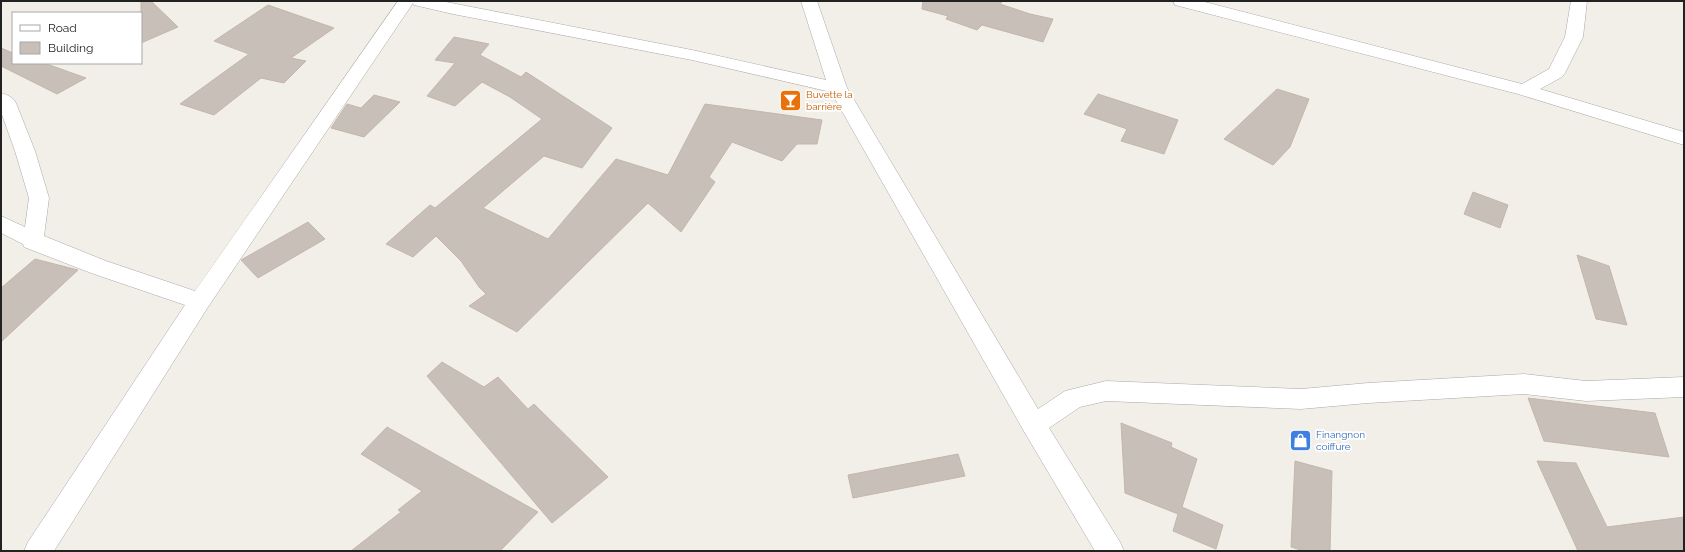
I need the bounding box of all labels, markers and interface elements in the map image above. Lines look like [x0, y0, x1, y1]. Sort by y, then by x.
legend [12, 12, 142, 64]
text: Road [48, 21, 77, 35]
text: Building [48, 41, 94, 55]
bar icon: Buvette la barrière [778, 87, 804, 113]
place label: Buvette la barrière [806, 89, 853, 112]
shop icon: Finangnon coiffure [1288, 427, 1314, 453]
place label: Finangnon coiffure [1316, 429, 1365, 452]

